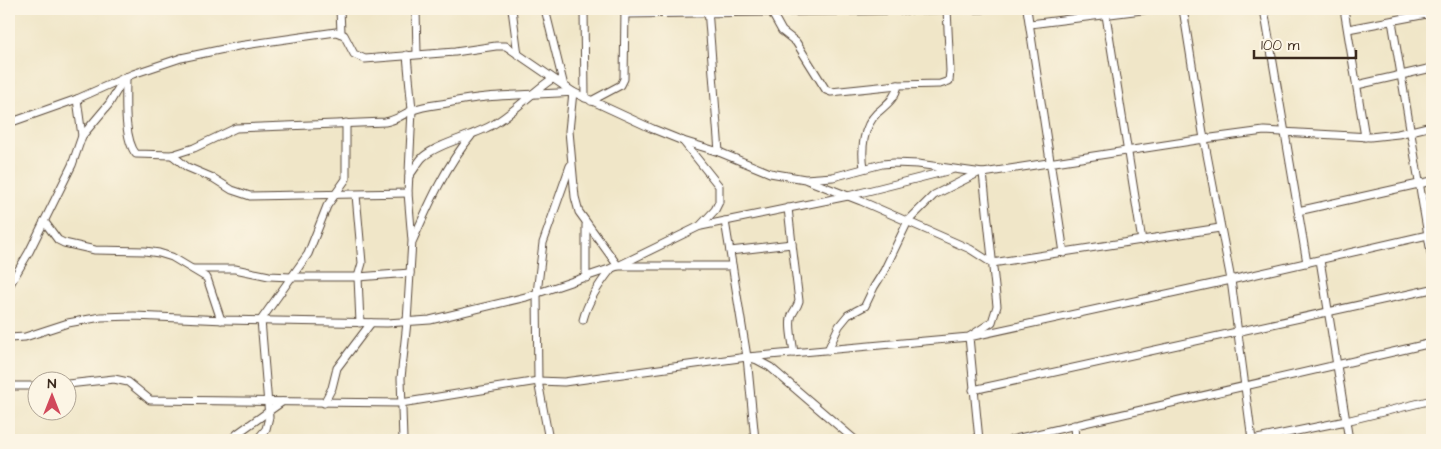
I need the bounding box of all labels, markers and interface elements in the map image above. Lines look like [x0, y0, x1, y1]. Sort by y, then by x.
scale bar [1254, 28, 1356, 60]
text: 100 m [1261, 35, 1300, 56]
north arrow [28, 372, 78, 422]
text: N [48, 374, 57, 394]

